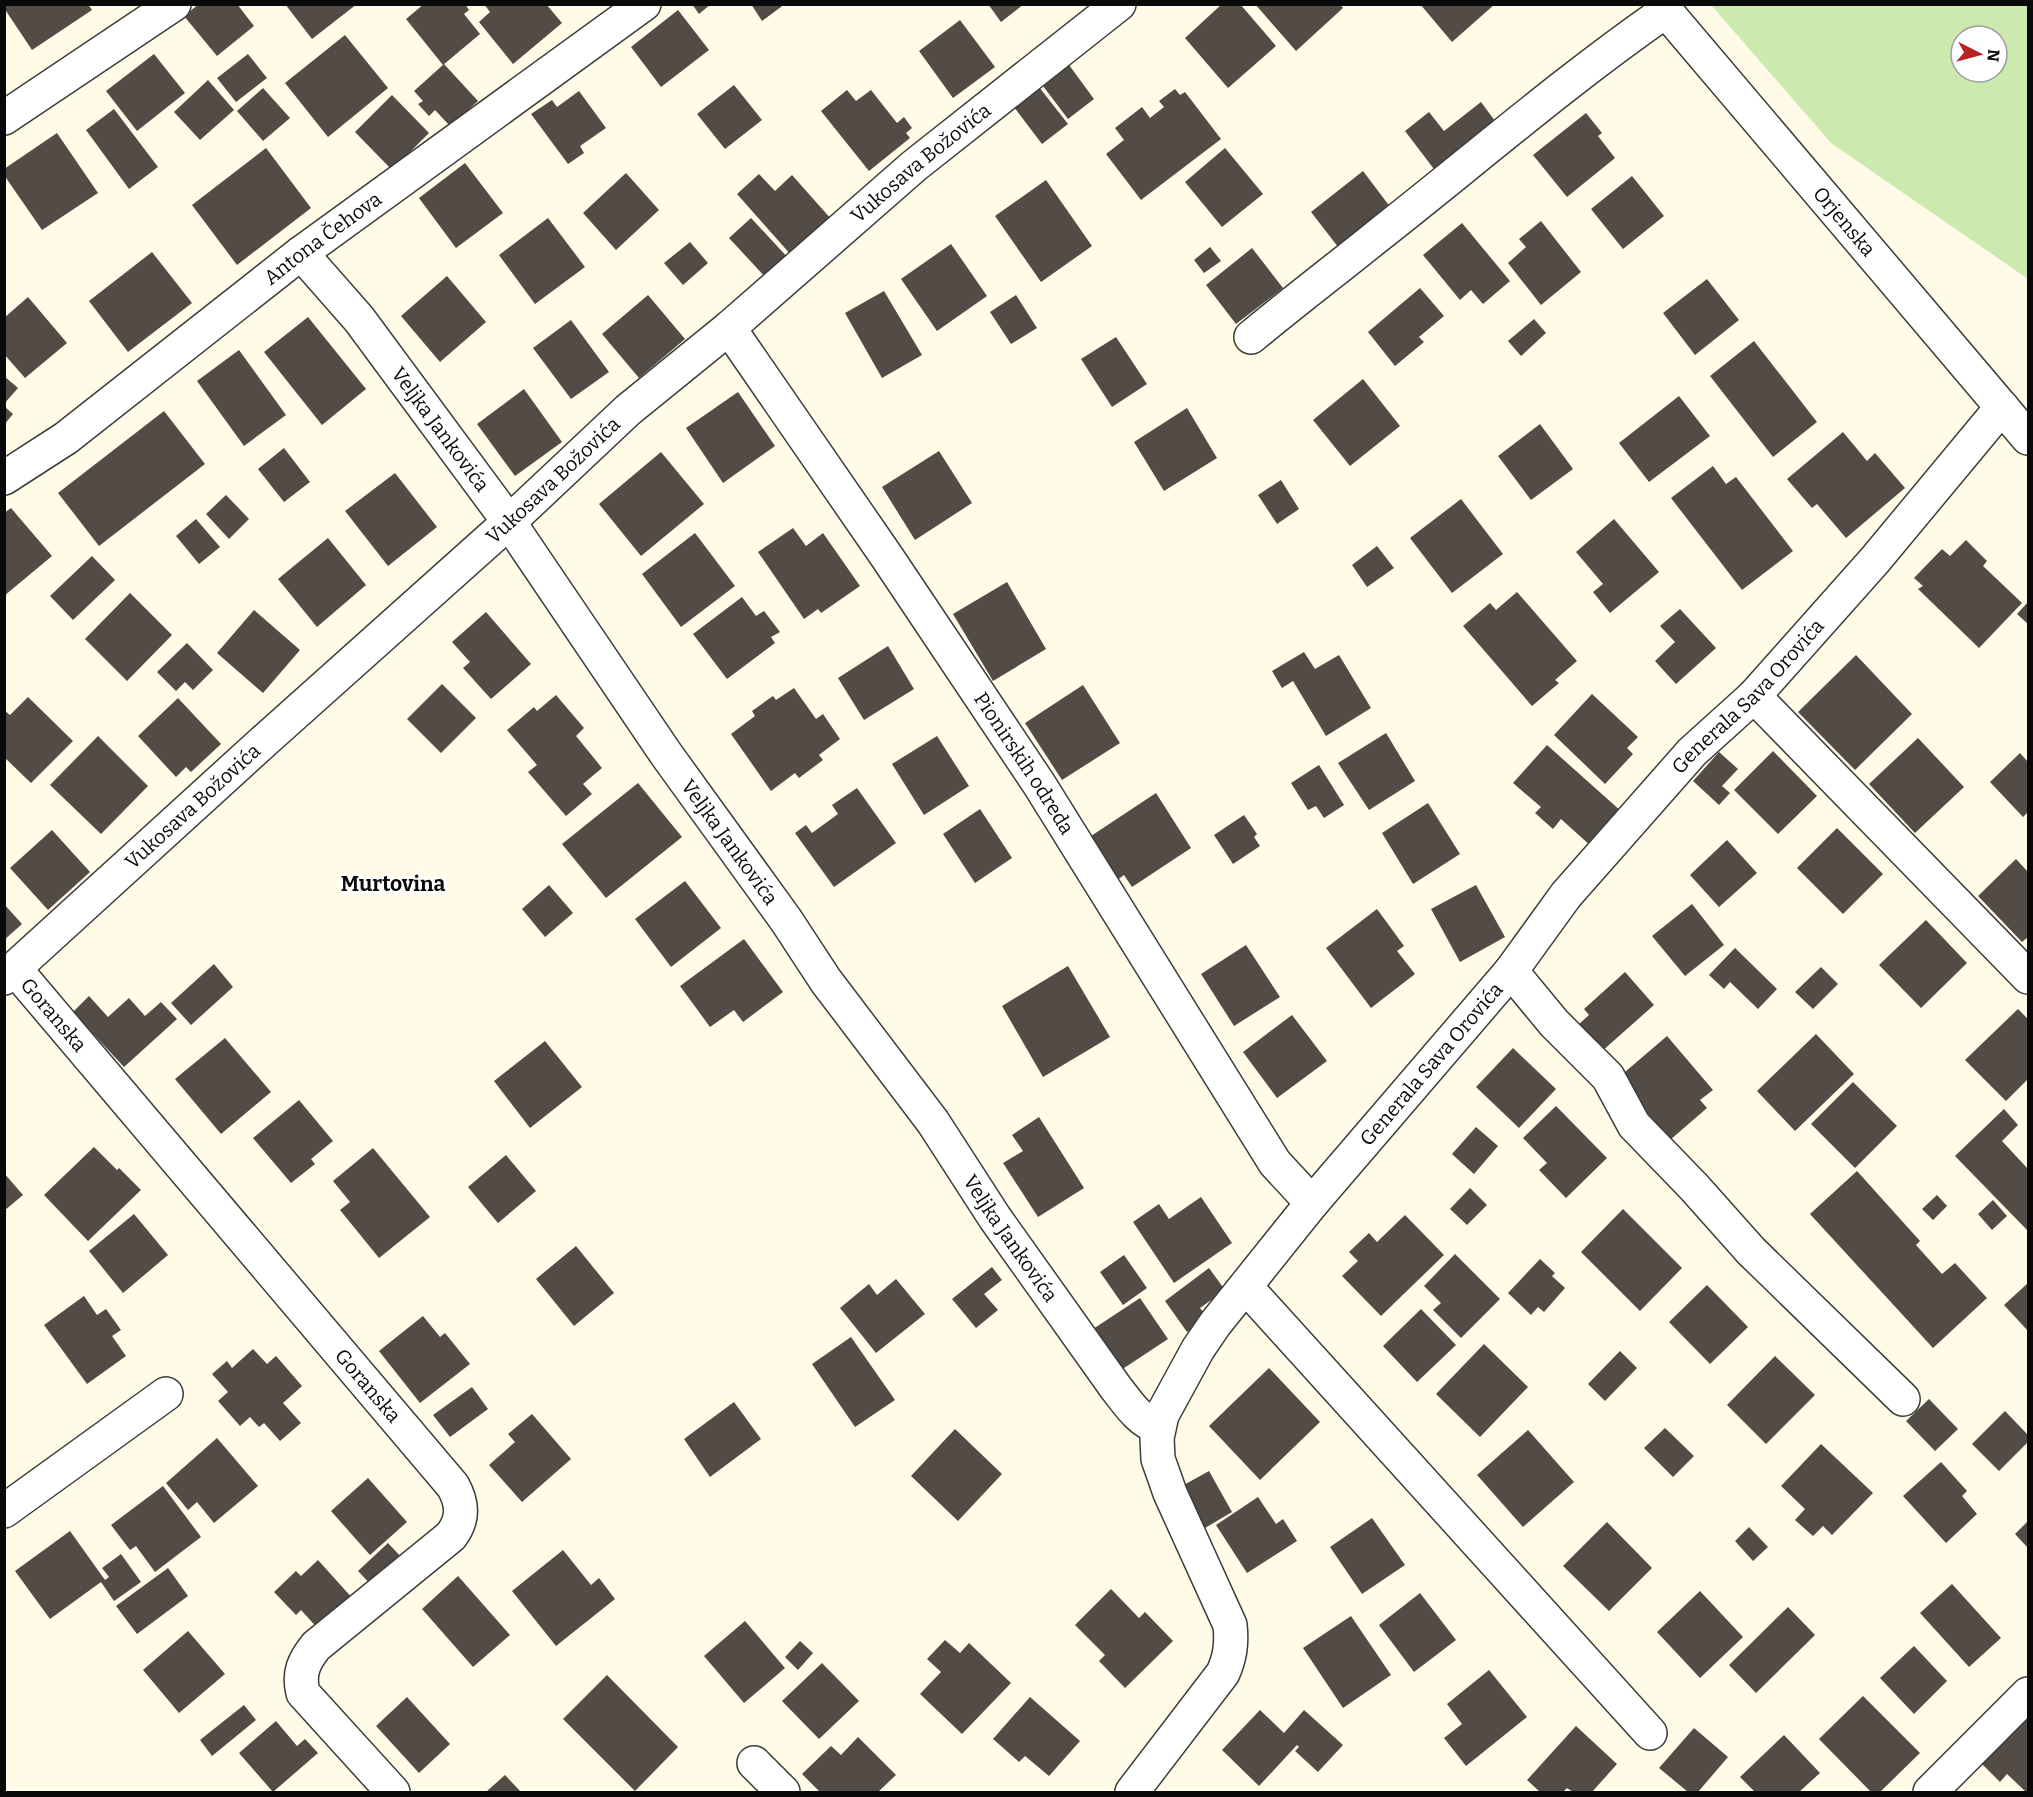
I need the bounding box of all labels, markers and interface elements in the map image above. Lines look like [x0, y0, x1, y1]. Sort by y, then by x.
north arrow [1949, 24, 2009, 84]
text: N [1983, 48, 2004, 63]
street label: Vukosava Božovića [846, 98, 996, 228]
street label: Orjenska [1808, 182, 1881, 261]
street label: Antona Čehova [259, 187, 386, 290]
street label: Veljka Jankovića [387, 362, 495, 496]
street label: Vukosava Božovića [481, 412, 625, 549]
street label: Generala Sava Orovića [1667, 614, 1829, 779]
street label: Pionirskih odreda [969, 688, 1079, 839]
street label: Vukosava Božovića [120, 739, 265, 874]
street label: Veljka Jankovića [676, 775, 783, 910]
district label: Murtovina [341, 871, 446, 897]
street label: Goranska [16, 973, 92, 1057]
street label: Generala Sava Orovića [1355, 978, 1508, 1151]
street label: Veljka Jankovića [958, 1170, 1063, 1307]
street label: Goranska [330, 1344, 406, 1427]

